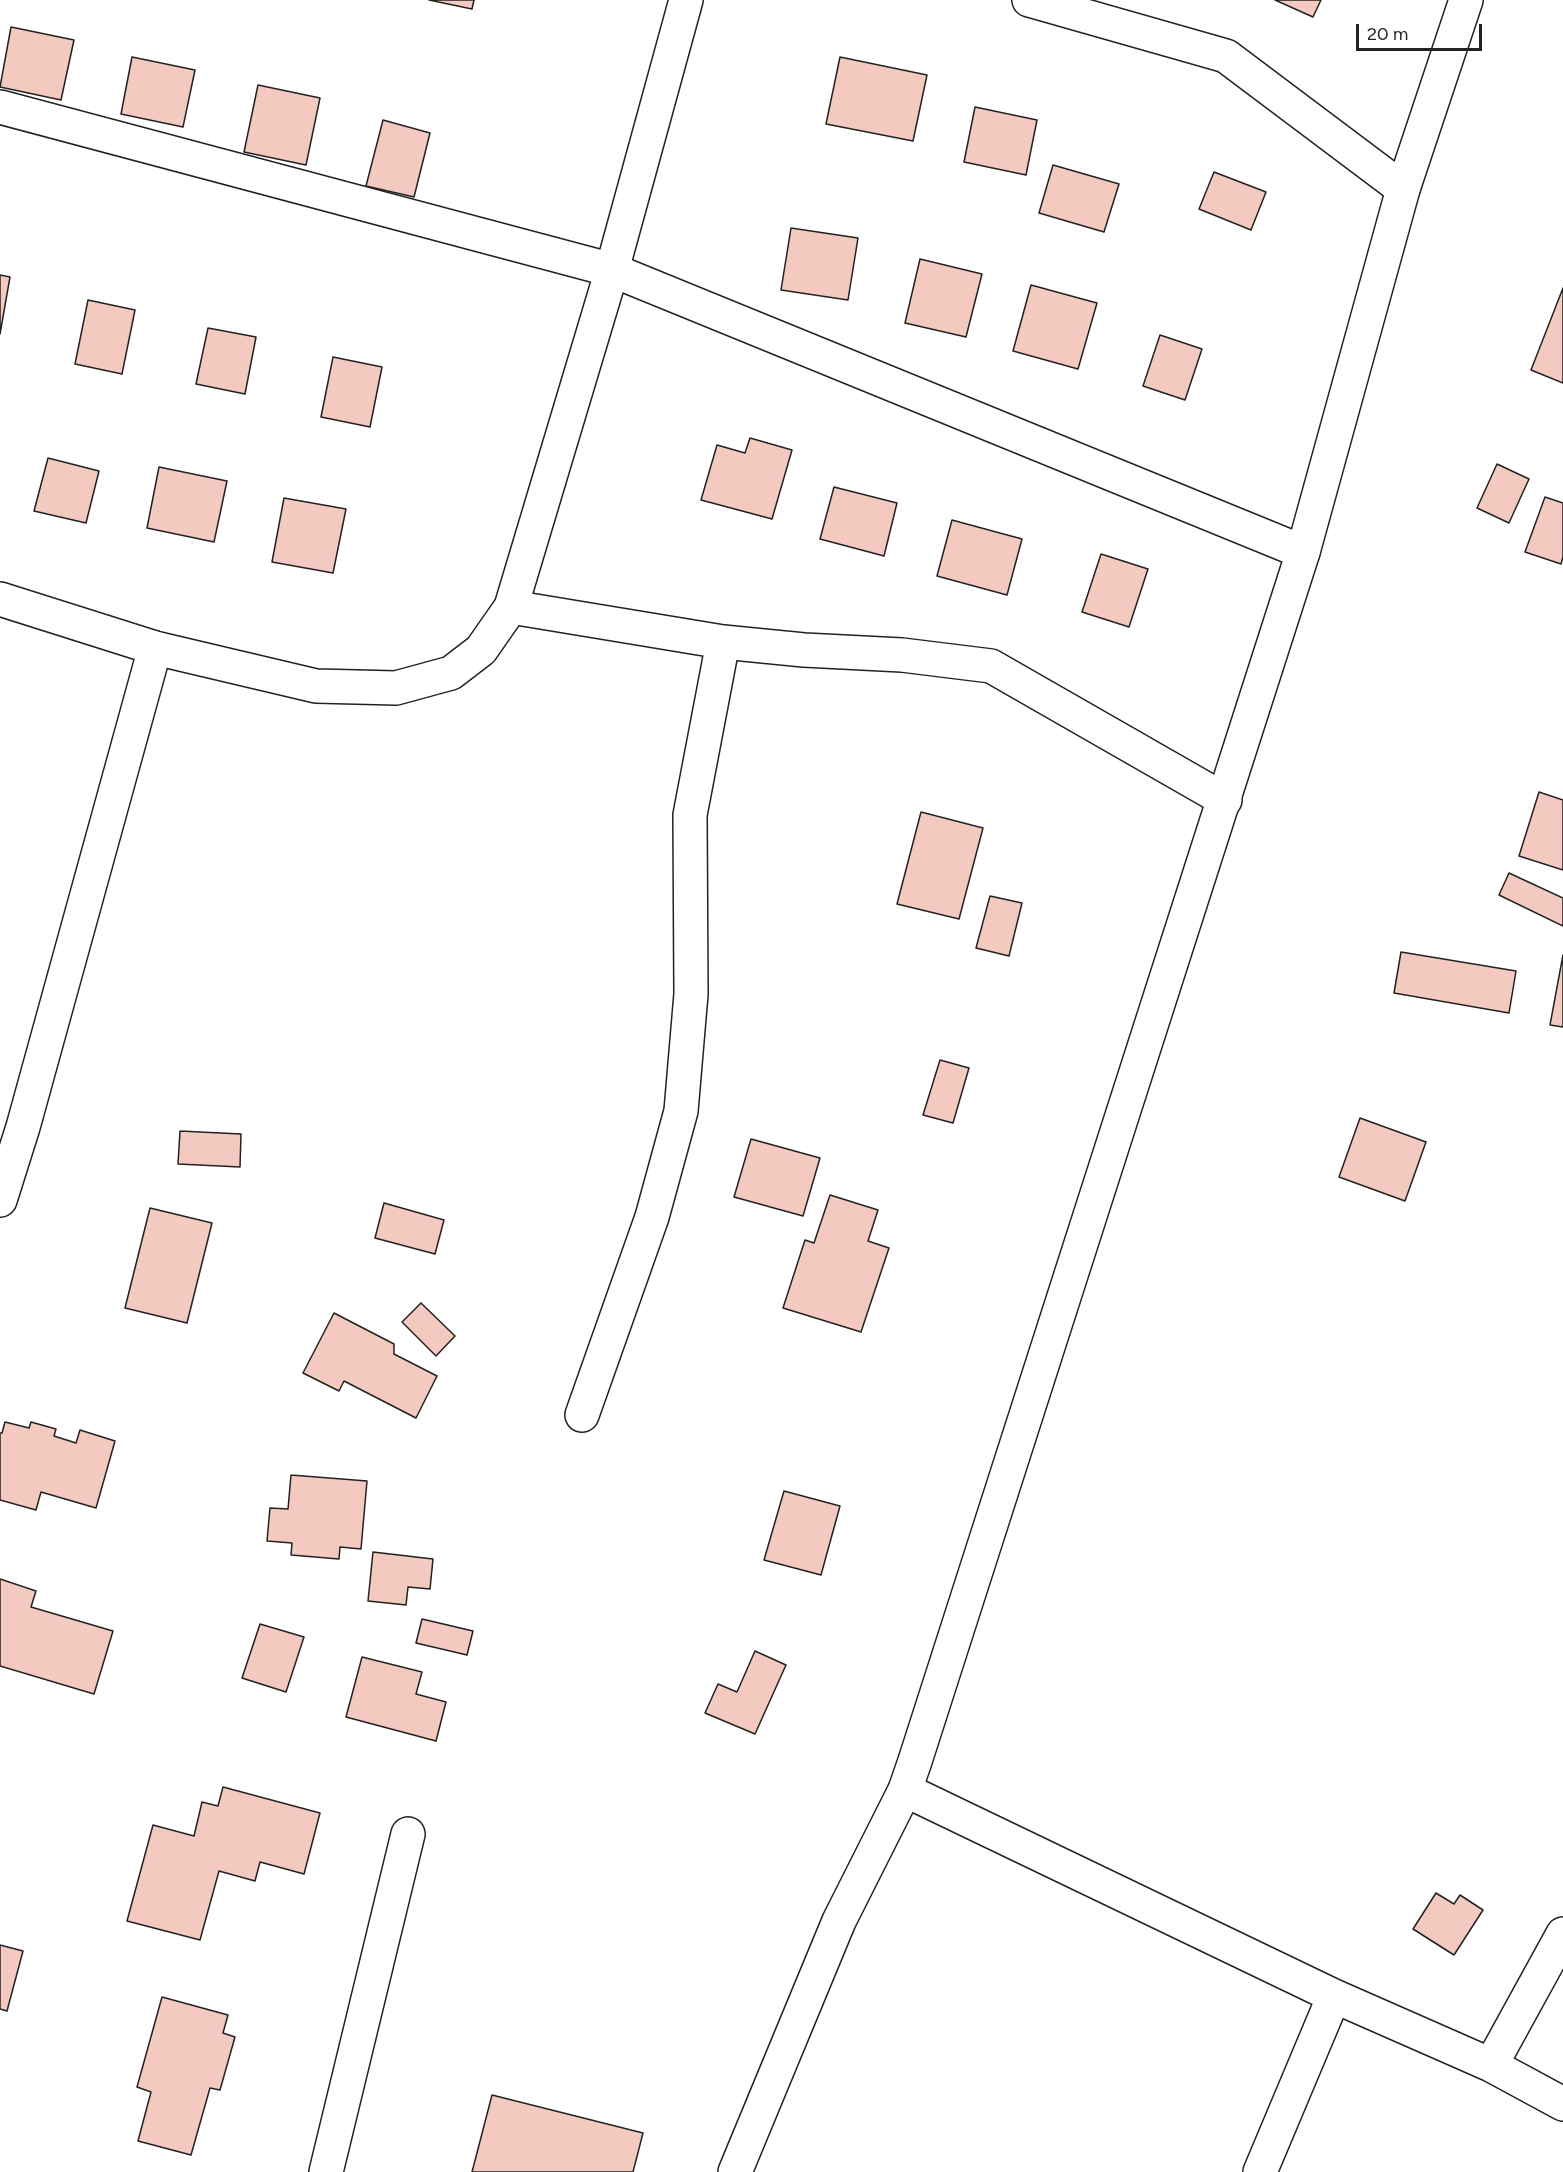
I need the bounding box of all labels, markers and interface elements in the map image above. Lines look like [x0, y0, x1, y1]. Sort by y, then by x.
scale bar [1359, 12, 1485, 50]
text: 20 m [1367, 23, 1408, 45]

